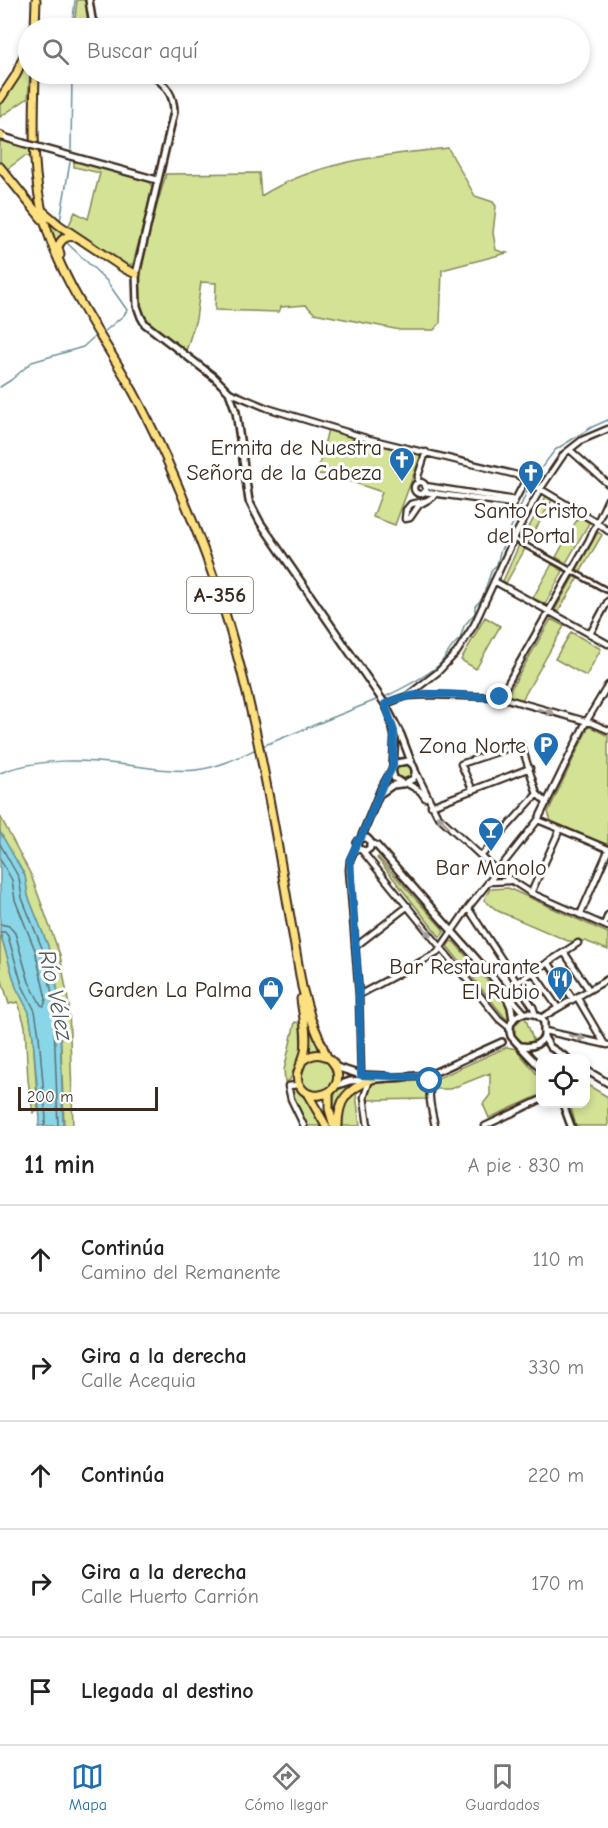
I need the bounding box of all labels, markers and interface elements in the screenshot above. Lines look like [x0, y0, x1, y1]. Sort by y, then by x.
search box [18, 18, 590, 84]
icon: search [39, 35, 72, 68]
text: Buscar aquí [87, 38, 198, 64]
place label: Ermita de Nuestra Señora de la Cabeza [186, 435, 382, 486]
church icon: Ermita de Nuestra Señora de la Cabeza [387, 445, 417, 483]
church icon: Santo Cristo del Portal [516, 458, 546, 496]
place label: Santo Cristo del Portal [474, 498, 588, 549]
road number: A-356 [187, 577, 253, 613]
route end [486, 683, 512, 709]
one-way arrow [537, 707, 555, 716]
parking icon: Zona Norte [531, 730, 561, 768]
place label: Zona Norte [419, 733, 526, 759]
one-way arrow [437, 814, 451, 828]
bar icon: Bar Manolo [476, 815, 506, 853]
place label: Bar Manolo [435, 855, 547, 881]
one-way arrow [420, 922, 433, 938]
water label: Río Vélez [33, 947, 79, 1044]
place label: Bar Restaurante El Rubio [389, 954, 540, 1005]
restaurant icon: Bar Restaurante El Rubio [545, 964, 575, 1002]
shop icon: Garden La Palma [256, 974, 286, 1012]
place label: Garden La Palma [88, 977, 252, 1003]
one-way arrow [567, 1033, 586, 1043]
map controls [536, 1054, 590, 1108]
button: locate [536, 1054, 590, 1108]
route start [416, 1067, 442, 1093]
scale bar [18, 1084, 158, 1112]
text: 200 m [27, 1088, 73, 1106]
text: 11 min [24, 1150, 95, 1180]
text: A pie · 830 m [468, 1154, 584, 1177]
text: Continúa [81, 1235, 165, 1261]
icon: ahead [24, 1243, 57, 1276]
text: 110 m [533, 1248, 584, 1271]
text: Camino del Remanente [81, 1261, 281, 1284]
text: Gira a la derecha [81, 1343, 247, 1369]
icon: right [24, 1351, 57, 1384]
text: 330 m [528, 1356, 584, 1379]
text: Calle Acequia [81, 1369, 196, 1392]
icon: ahead [24, 1459, 57, 1492]
text: Continúa [81, 1462, 165, 1488]
text: 220 m [528, 1464, 584, 1487]
text: Gira a la derecha [81, 1559, 247, 1585]
icon: right [24, 1567, 57, 1600]
text: 170 m [531, 1572, 584, 1595]
text: Calle Huerto Carrión [81, 1585, 259, 1608]
icon: arrive [24, 1675, 57, 1708]
text: Llegada al destino [81, 1678, 254, 1704]
tab: Mapa [69, 1760, 107, 1814]
tab: Cómo llegar [244, 1760, 328, 1814]
tab: Guardados [465, 1760, 539, 1814]

